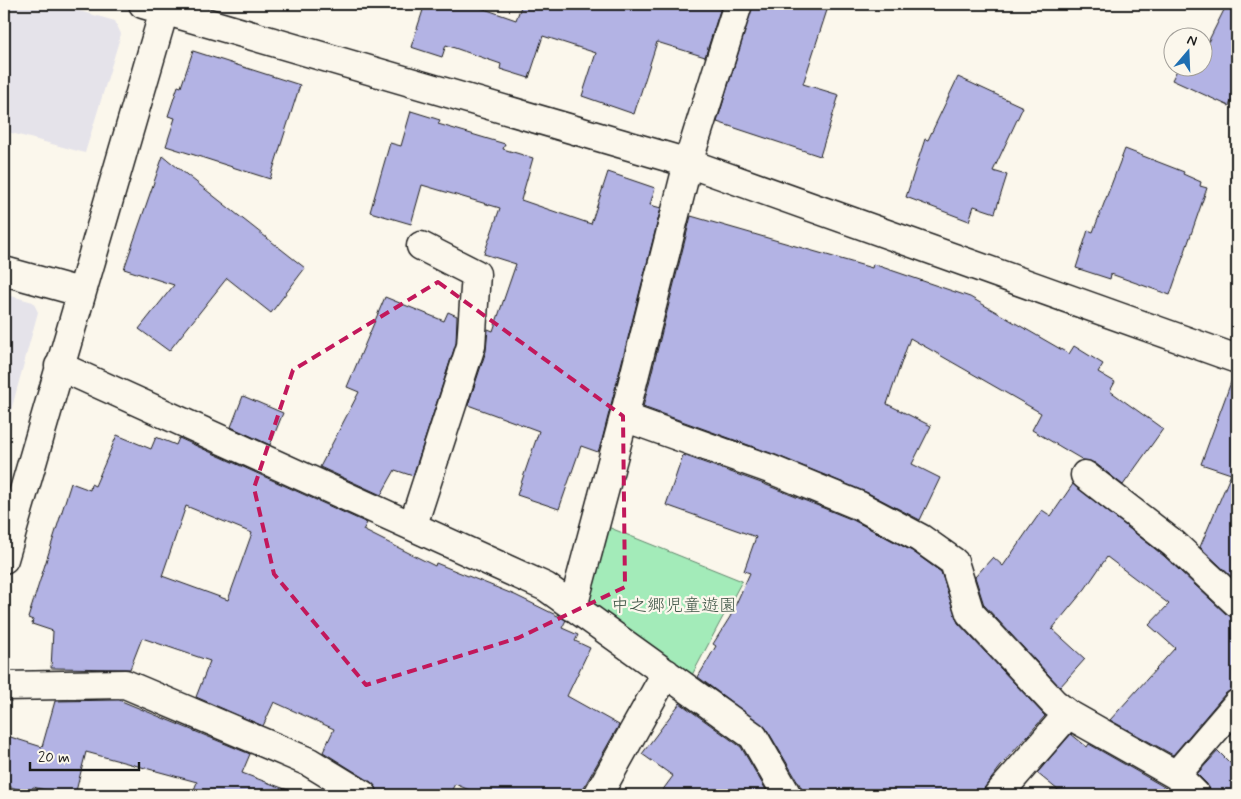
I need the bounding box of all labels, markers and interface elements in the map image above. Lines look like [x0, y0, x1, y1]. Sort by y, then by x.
north arrow [1164, 28, 1214, 78]
text: N [1185, 31, 1199, 51]
park label: 中之郷児童遊園 [611, 594, 737, 618]
scale bar [30, 739, 139, 771]
text: 20 m [38, 748, 70, 768]

